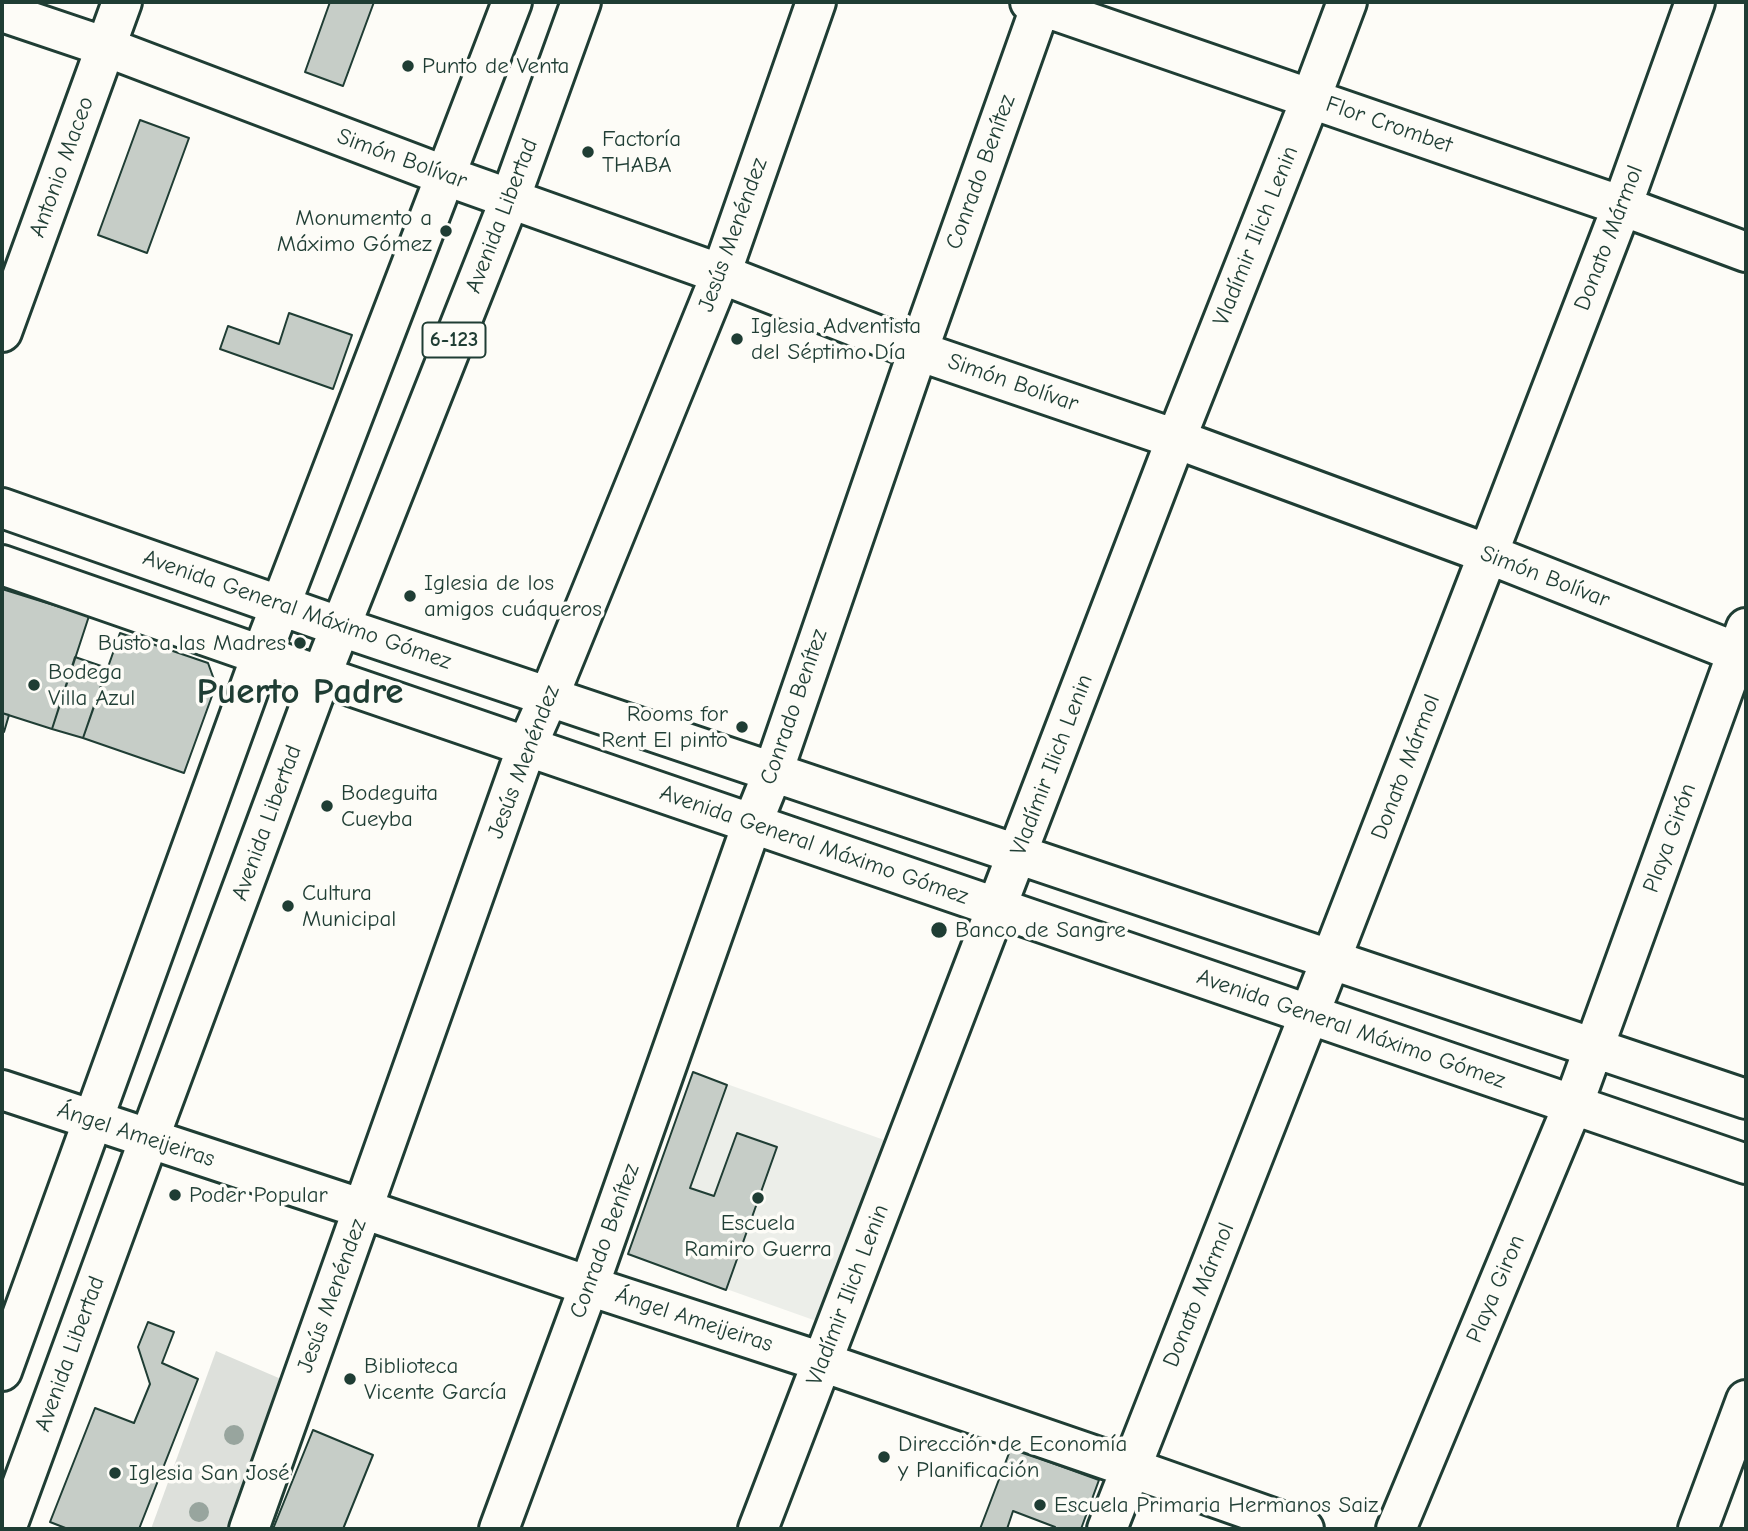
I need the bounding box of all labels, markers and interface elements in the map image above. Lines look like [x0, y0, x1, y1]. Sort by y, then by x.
place label: Punto de Venta [422, 52, 569, 80]
marker: Punto de Venta [400, 58, 416, 74]
street label: Conrado Benítez [940, 91, 1022, 253]
street label: Flor Crombet [1322, 91, 1456, 159]
street label: Antonio Maceo [24, 93, 100, 241]
street label: Simón Bolívar [333, 123, 471, 195]
place label: Factoría THABA [602, 125, 681, 179]
street label: Avenida Libertad [460, 135, 544, 297]
street label: Vladímir Ilich Lenin [1207, 142, 1305, 330]
marker: Factoría THABA [580, 144, 596, 160]
street label: Jesús Menéndez [692, 154, 774, 316]
street label: Donato Mármol [1569, 161, 1649, 315]
place label: Monumento a Máximo Gómez [277, 204, 432, 258]
marker: Monumento a Máximo Gómez [438, 223, 454, 239]
place label: Iglesia Adventista del Séptimo Día [751, 312, 921, 366]
road number: 6-123 [422, 322, 486, 358]
marker: Iglesia Adventista del Séptimo Día [729, 331, 745, 347]
street label: Simón Bolívar [944, 348, 1082, 418]
street label: Simón Bolívar [1476, 540, 1614, 614]
street label: Avenida General Máximo Gómez [139, 544, 455, 676]
place label: Iglesia de los amigos cuáqueros [424, 569, 602, 623]
marker: Iglesia de los amigos cuáqueros [402, 588, 418, 604]
street label: Conrado Benítez [754, 626, 834, 788]
place label: Busto a las Madres [98, 629, 286, 657]
marker: Busto a las Madres [292, 635, 308, 651]
place label: Bodega Villa Azul [48, 658, 135, 712]
district label: Puerto Padre [197, 671, 403, 715]
street label: Vladímir Ilich Lenin [1005, 671, 1099, 859]
marker: Bodega Villa Azul [26, 677, 42, 693]
street label: Jesús Menéndez [482, 681, 566, 843]
street label: Donato Mármol [1366, 690, 1446, 844]
place label: Rooms for Rent El pinto [601, 700, 728, 754]
marker: Rooms for Rent El pinto [734, 719, 750, 735]
street label: Avenida Libertad [226, 742, 308, 904]
place label: Bodeguita Cueyba [341, 779, 438, 833]
street label: Avenida General Máximo Gómez [656, 779, 972, 911]
street label: Playa Girón [1637, 780, 1703, 896]
marker: Bodeguita Cueyba [319, 798, 335, 814]
place label: Cultura Municipal [302, 879, 396, 933]
marker: Cultura Municipal [280, 898, 296, 914]
place label: Banco de Sangre [955, 916, 1126, 944]
marker: Banco de Sangre [929, 920, 949, 940]
street label: Avenida General Máximo Gómez [1193, 963, 1509, 1095]
street label: Ángel Ameijeiras [54, 1097, 218, 1173]
street label: Conrado Benítez [564, 1160, 646, 1322]
place label: Poder Popular [189, 1181, 328, 1209]
marker: Poder Popular [167, 1187, 183, 1203]
marker: Escuela Ramiro Guerra [750, 1190, 766, 1206]
street label: Vladímir Ilich Lenin [801, 1201, 895, 1389]
place label: Escuela Ramiro Guerra [684, 1209, 832, 1263]
street label: Jesús Menéndez [291, 1215, 373, 1377]
street label: Donato Mármol [1157, 1219, 1241, 1371]
street label: Playa Giron [1461, 1231, 1531, 1347]
street label: Avenida Libertad [29, 1273, 111, 1435]
street label: Ángel Ameijeiras [612, 1282, 776, 1358]
place label: Biblioteca Vicente García [364, 1352, 507, 1406]
marker: Biblioteca Vicente García [342, 1371, 358, 1387]
place label: Dirección de Economía y Planificación [898, 1430, 1127, 1484]
marker: Dirección de Economía y Planificación [876, 1449, 892, 1465]
place label: Iglesia San José [129, 1459, 290, 1487]
marker: Iglesia San José [107, 1465, 123, 1481]
place label: Escuela Primaria Hermanos Saiz [1054, 1491, 1378, 1519]
marker: Escuela Primaria Hermanos Saiz [1032, 1497, 1048, 1513]

